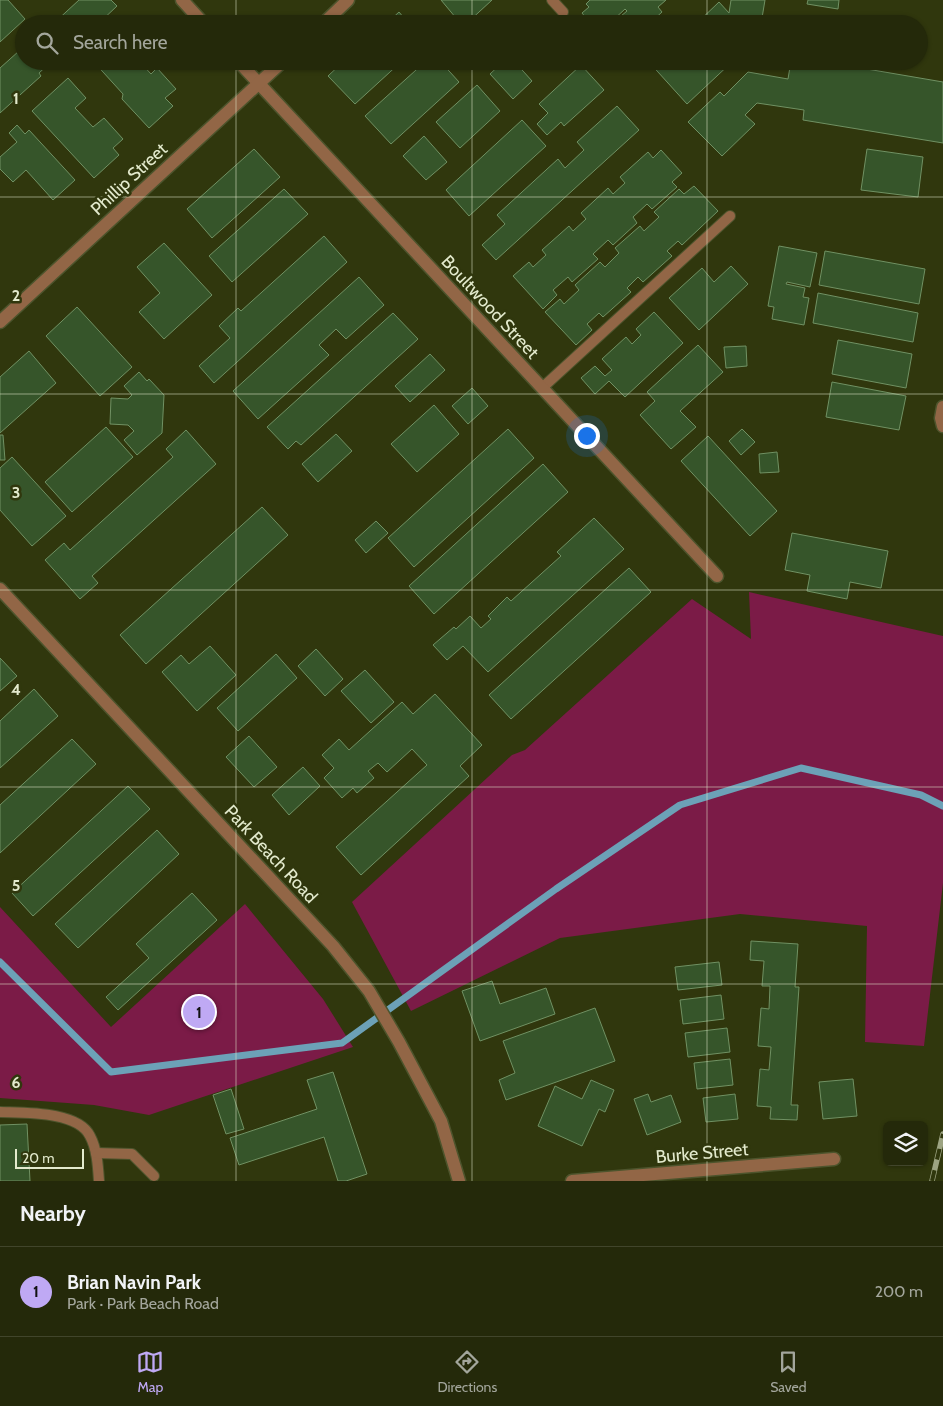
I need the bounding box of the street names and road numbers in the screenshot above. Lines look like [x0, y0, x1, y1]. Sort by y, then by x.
street label: Phillip Street [86, 138, 172, 220]
street label: Boultwood Street [436, 251, 544, 363]
street label: Park Beach Road [220, 800, 322, 908]
street label: Burke Street [655, 1138, 749, 1168]

